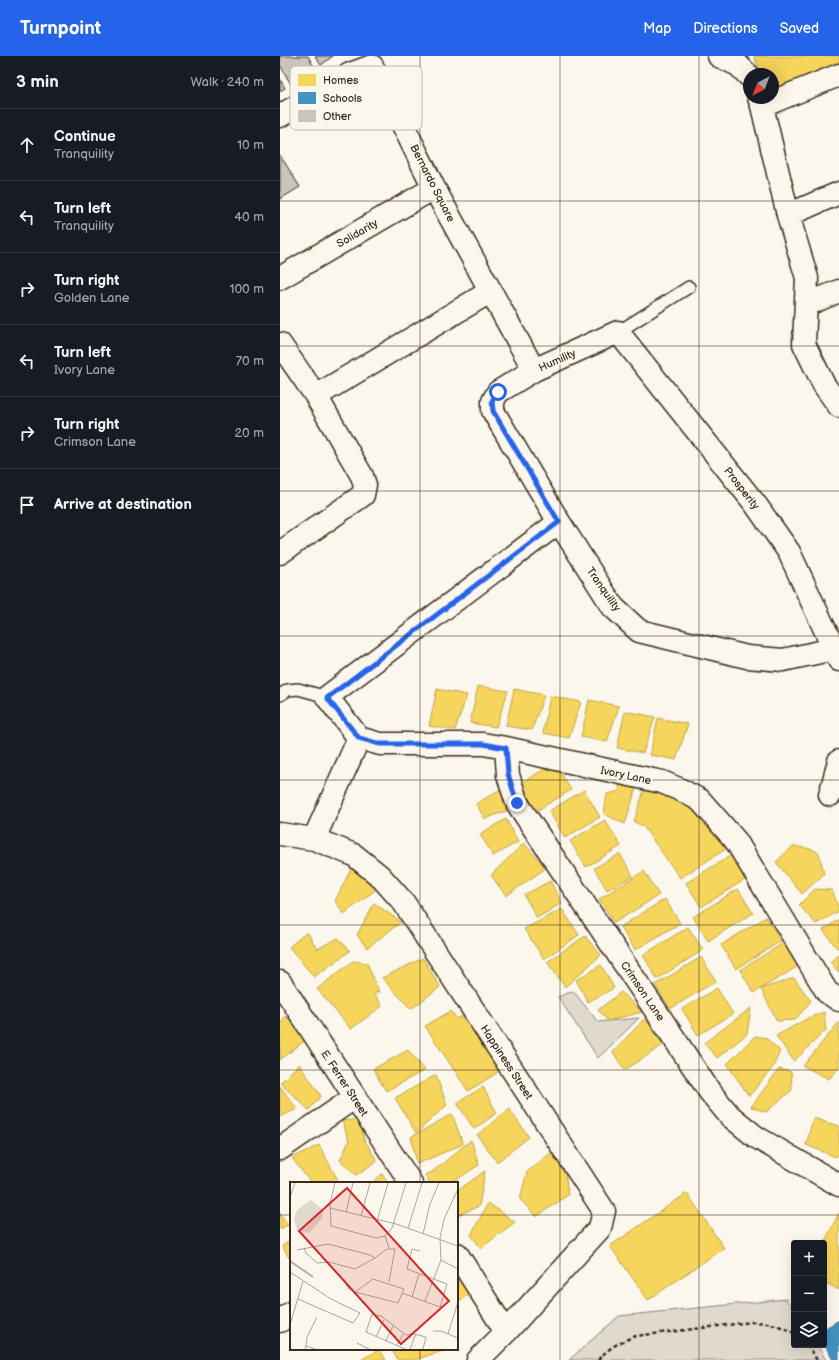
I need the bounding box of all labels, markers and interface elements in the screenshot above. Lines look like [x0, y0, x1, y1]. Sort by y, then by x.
text: Turnpoint [20, 17, 101, 40]
text: Map [643, 20, 671, 37]
text: Directions [693, 20, 758, 37]
text: Saved [780, 20, 819, 37]
legend [290, 66, 422, 130]
north arrow [743, 68, 779, 104]
text: 3 min [16, 72, 59, 92]
text: Walk · 240 m [190, 74, 264, 90]
text: Homes [323, 74, 359, 87]
text: Schools [323, 92, 363, 105]
text: Other [323, 110, 352, 123]
text: Continue [54, 127, 116, 146]
icon: ahead [16, 134, 38, 156]
text: 10 m [237, 137, 264, 153]
street label: Bernardo Square [407, 142, 458, 225]
text: Tranquility [54, 146, 114, 162]
text: Turn left [54, 199, 111, 218]
icon: left [16, 206, 38, 228]
text: 40 m [234, 209, 264, 225]
street label: Solidarity [334, 216, 380, 250]
text: Tranquility [54, 218, 114, 234]
text: Turn right [54, 271, 119, 290]
icon: right [16, 278, 38, 300]
text: 100 m [229, 281, 264, 297]
text: Golden Lane [54, 290, 129, 306]
text: Turn left [54, 343, 111, 362]
street label: Humility [537, 347, 578, 374]
icon: left [16, 350, 38, 372]
text: 70 m [236, 353, 264, 369]
text: Ivory Lane [54, 362, 115, 378]
route start [489, 383, 507, 401]
text: Turn right [54, 415, 119, 434]
icon: right [16, 422, 38, 444]
text: 20 m [234, 425, 264, 441]
text: Crimson Lane [54, 434, 136, 450]
street label: Prosperity [721, 465, 762, 512]
icon: arrive [16, 494, 38, 516]
text: Arrive at destination [54, 495, 192, 514]
street label: Tranquility [584, 565, 623, 614]
street label: Ivory Lane [599, 764, 653, 787]
route end [508, 794, 526, 812]
street label: Crimson Lane [618, 959, 668, 1024]
street label: Happiness Street [478, 1023, 536, 1102]
street label: E. Ferrer Street [318, 1048, 371, 1119]
inset map [290, 1182, 458, 1350]
map controls [791, 1240, 827, 1348]
button: + [791, 1240, 827, 1276]
button: − [791, 1276, 827, 1312]
button: layers [791, 1312, 827, 1348]

